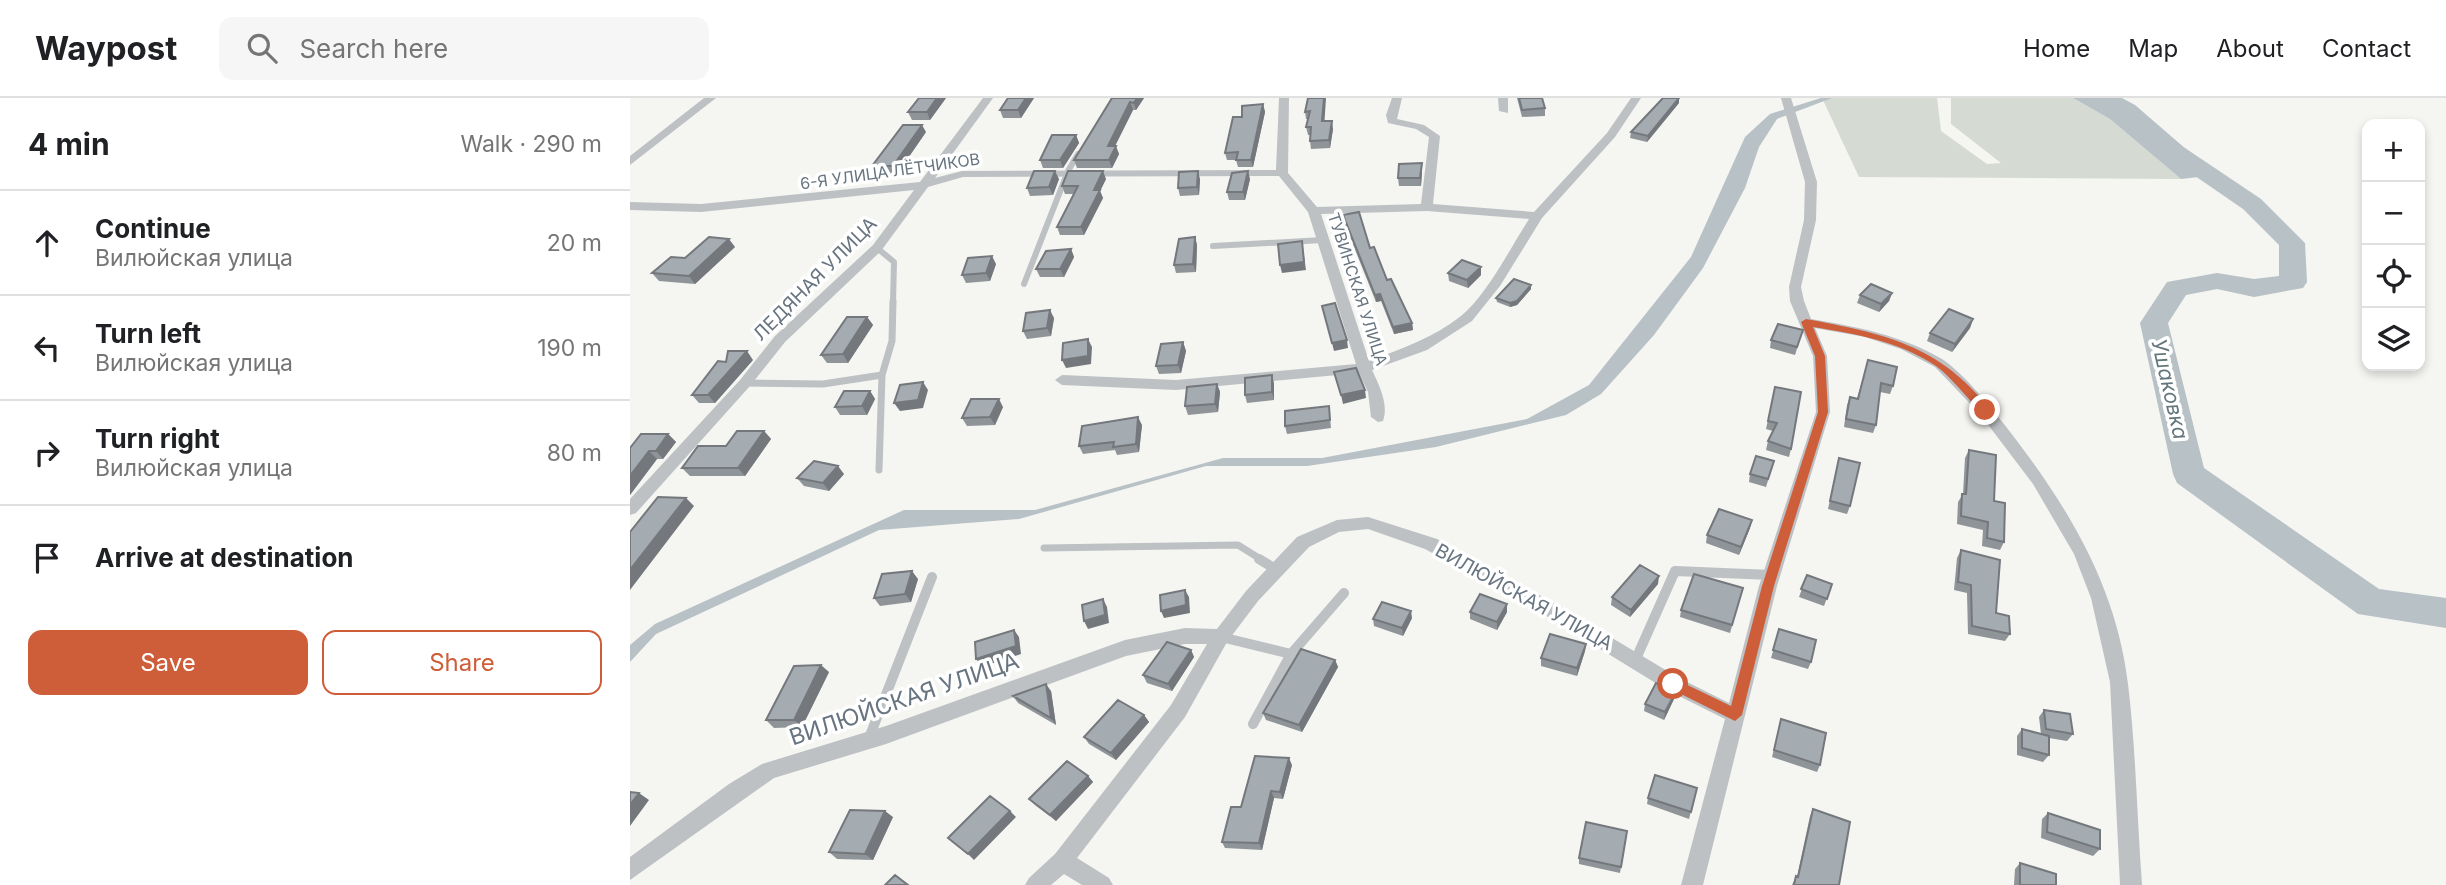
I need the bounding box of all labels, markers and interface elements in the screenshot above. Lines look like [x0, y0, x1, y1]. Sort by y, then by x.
search box [219, 17, 709, 80]
text: Waypost [35, 28, 177, 68]
icon: search [243, 29, 281, 67]
text: Search here [299, 33, 448, 64]
text: Home [2023, 34, 2090, 63]
text: Map [2128, 34, 2178, 63]
text: About [2216, 34, 2284, 63]
text: Contact [2322, 34, 2411, 63]
map controls [2362, 119, 2425, 371]
button: + [2362, 119, 2425, 182]
text: 4 min [28, 126, 110, 162]
text: Walk · 290 m [460, 130, 602, 158]
street label: 6-Я УЛИЦА ЛЁТЧИКОВ [799, 148, 981, 194]
button: − [2362, 182, 2425, 245]
street label: ТУВИНСКАЯ УЛИЦА [1324, 210, 1392, 368]
street label: ЛЕДЯНАЯ УЛИЦА [748, 212, 882, 346]
text: Continue [95, 213, 211, 244]
icon: ahead [28, 224, 66, 262]
text: 20 m [547, 229, 602, 257]
text: Вилюйская улица [95, 244, 293, 272]
button: locate [2362, 245, 2425, 308]
button: layers [2362, 308, 2425, 371]
text: Turn left [95, 318, 201, 349]
icon: left [28, 329, 66, 367]
text: 190 m [537, 334, 602, 362]
water label: Ушаковка [2146, 336, 2194, 442]
text: Вилюйская улица [95, 349, 293, 377]
route end [1969, 394, 2000, 425]
text: Turn right [95, 423, 220, 454]
icon: right [28, 434, 66, 472]
text: 80 m [547, 439, 602, 467]
text: Вилюйская улица [95, 454, 293, 482]
street label: ВИЛЮЙСКАЯ УЛИЦА [1431, 538, 1617, 655]
icon: arrive [28, 539, 66, 577]
text: Arrive at destination [95, 542, 354, 573]
button: Save [28, 630, 308, 695]
button: Share [322, 630, 602, 695]
street label: ВИЛЮЙСКАЯ УЛИЦА [785, 646, 1023, 751]
route start [1657, 668, 1688, 699]

